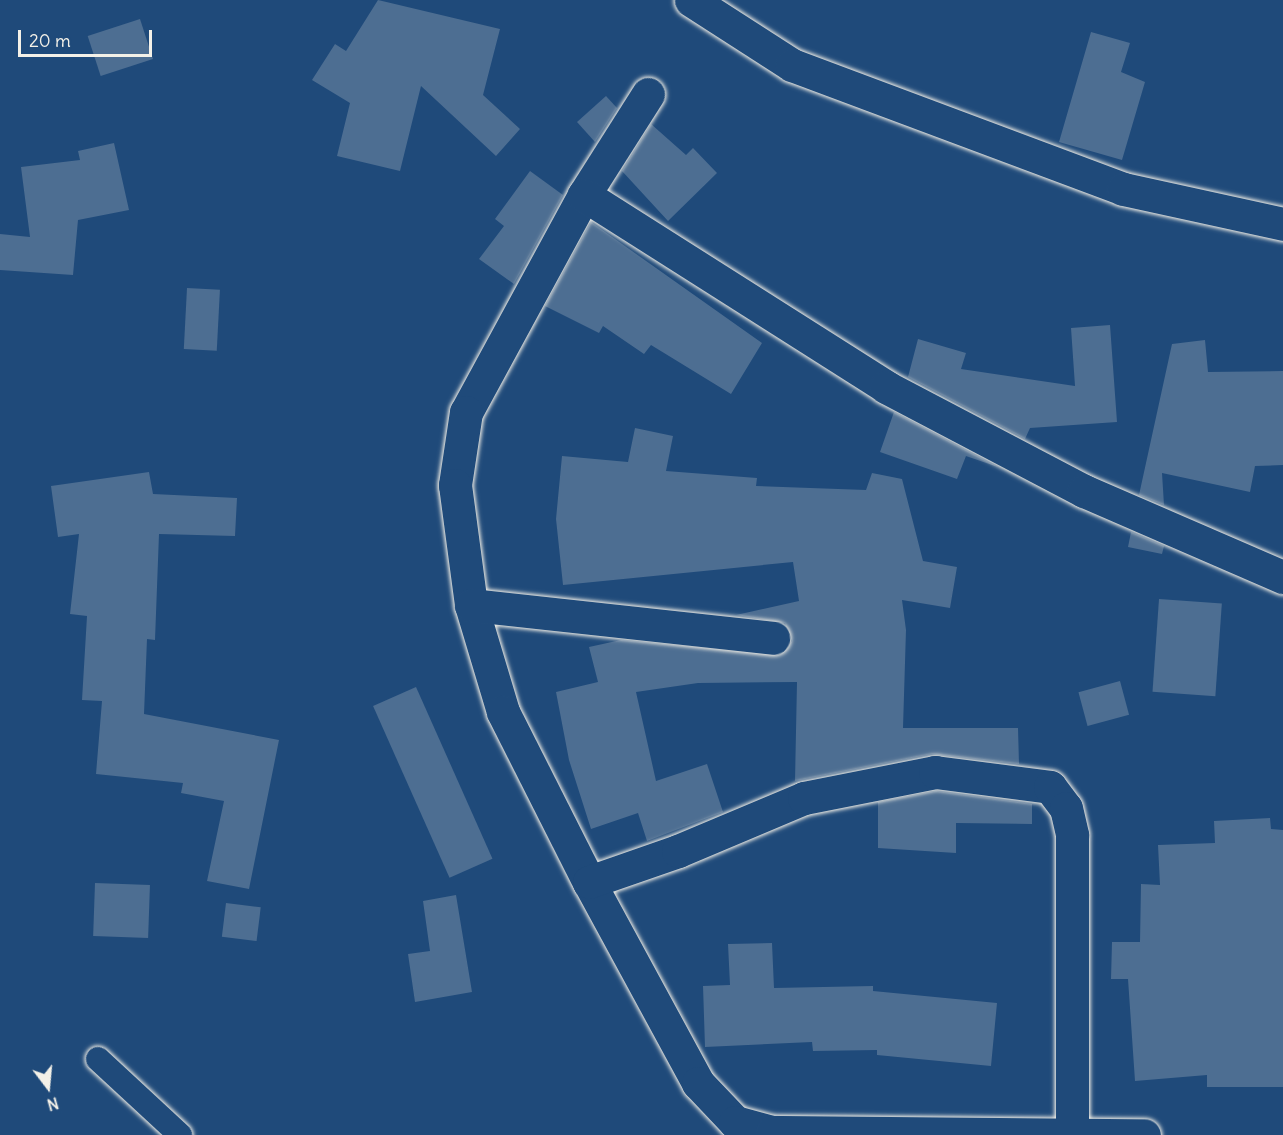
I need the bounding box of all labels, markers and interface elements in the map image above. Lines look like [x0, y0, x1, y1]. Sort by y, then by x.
scale bar [21, 18, 154, 56]
text: 20 m [29, 29, 71, 52]
north arrow [18, 1057, 78, 1117]
text: N [45, 1093, 61, 1115]

